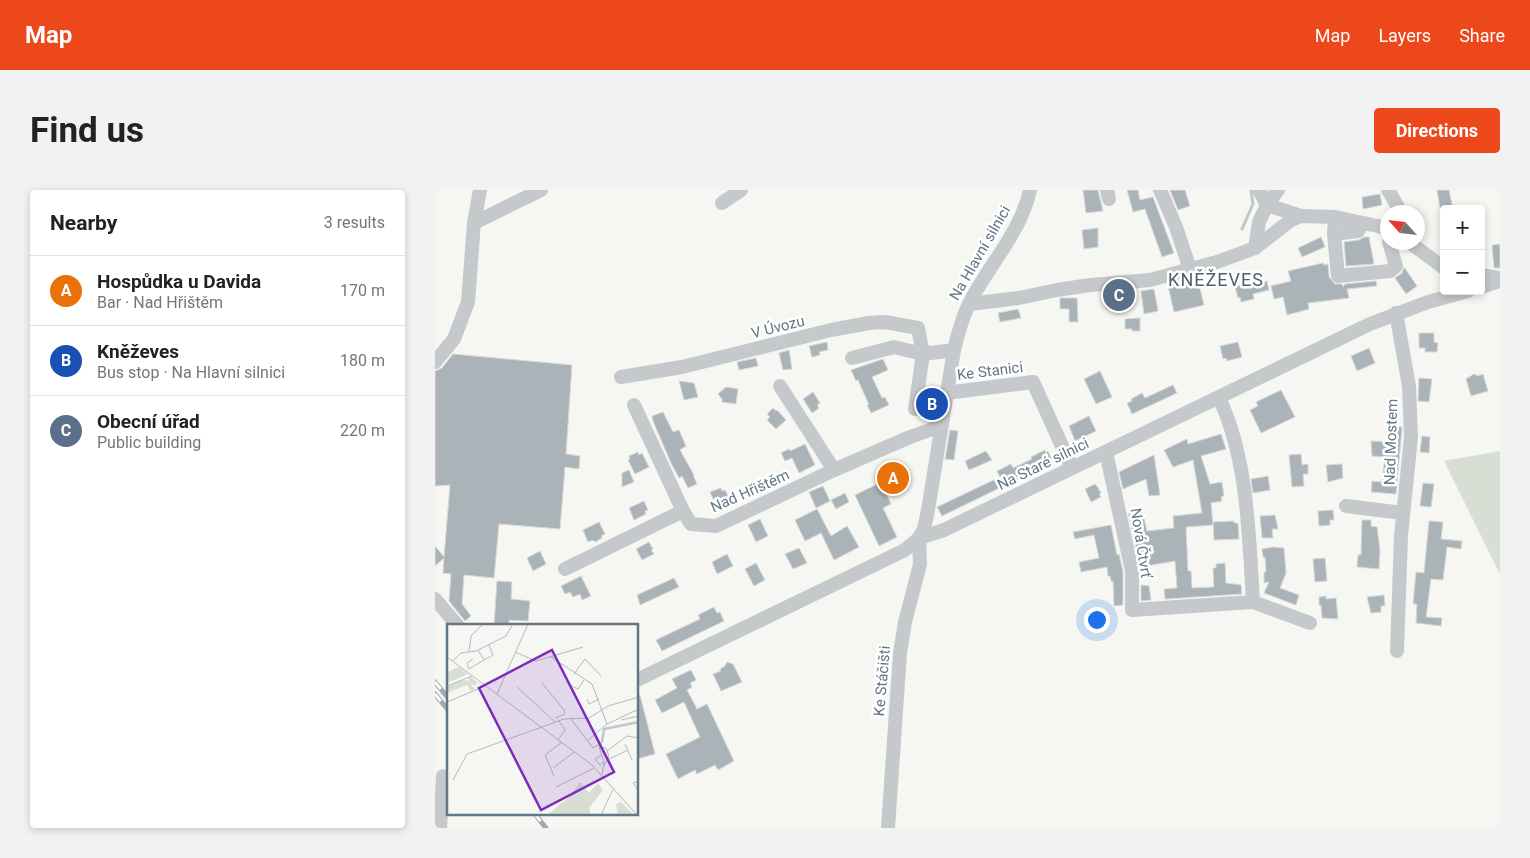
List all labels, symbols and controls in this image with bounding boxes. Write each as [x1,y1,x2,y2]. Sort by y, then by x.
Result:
text: Map [25,21,72,49]
text: Map [1315,25,1350,46]
text: Layers [1378,25,1431,46]
text: Share [1459,25,1505,46]
button: Directions [1374,108,1500,153]
text: Find us [30,110,144,151]
street label: Na Hlavní silnici [946,202,1014,304]
north arrow [1380,205,1425,250]
map controls [1440,205,1485,295]
button: + [1440,205,1485,250]
text: Nearby [50,211,117,235]
text: 3 results [324,213,385,232]
button: − [1440,250,1485,295]
district label: KNĚŽEVES [1168,269,1264,290]
text: Hospůdka u Davida [97,270,261,293]
pin: C [1103,276,1135,314]
text: A [61,281,71,300]
text: 170 m [340,281,385,300]
text: Bar · Nad Hřištěm [97,293,223,312]
street label: V Úvozu [749,312,807,342]
text: Kněževes [97,340,179,363]
text: B [61,351,71,370]
text: 180 m [340,351,385,370]
street label: Ke Stanici [956,358,1024,384]
text: Bus stop · Na Hlavní silnici [97,363,285,382]
pin: B [916,385,948,423]
street label: Nad Mostem [1380,398,1402,486]
text: Obecní úřad [97,410,200,433]
text: C [61,421,71,440]
text: 220 m [340,421,385,440]
text: Public building [97,433,201,452]
street label: Na Staré silnici [994,434,1092,494]
pin: A [877,459,909,497]
street label: Nad Hřištěm [708,466,792,516]
street label: Nová Čtvrť [1127,507,1156,580]
your location [1084,607,1110,633]
inset map [447,624,639,816]
street label: Ke Stáčišti [870,645,894,717]

